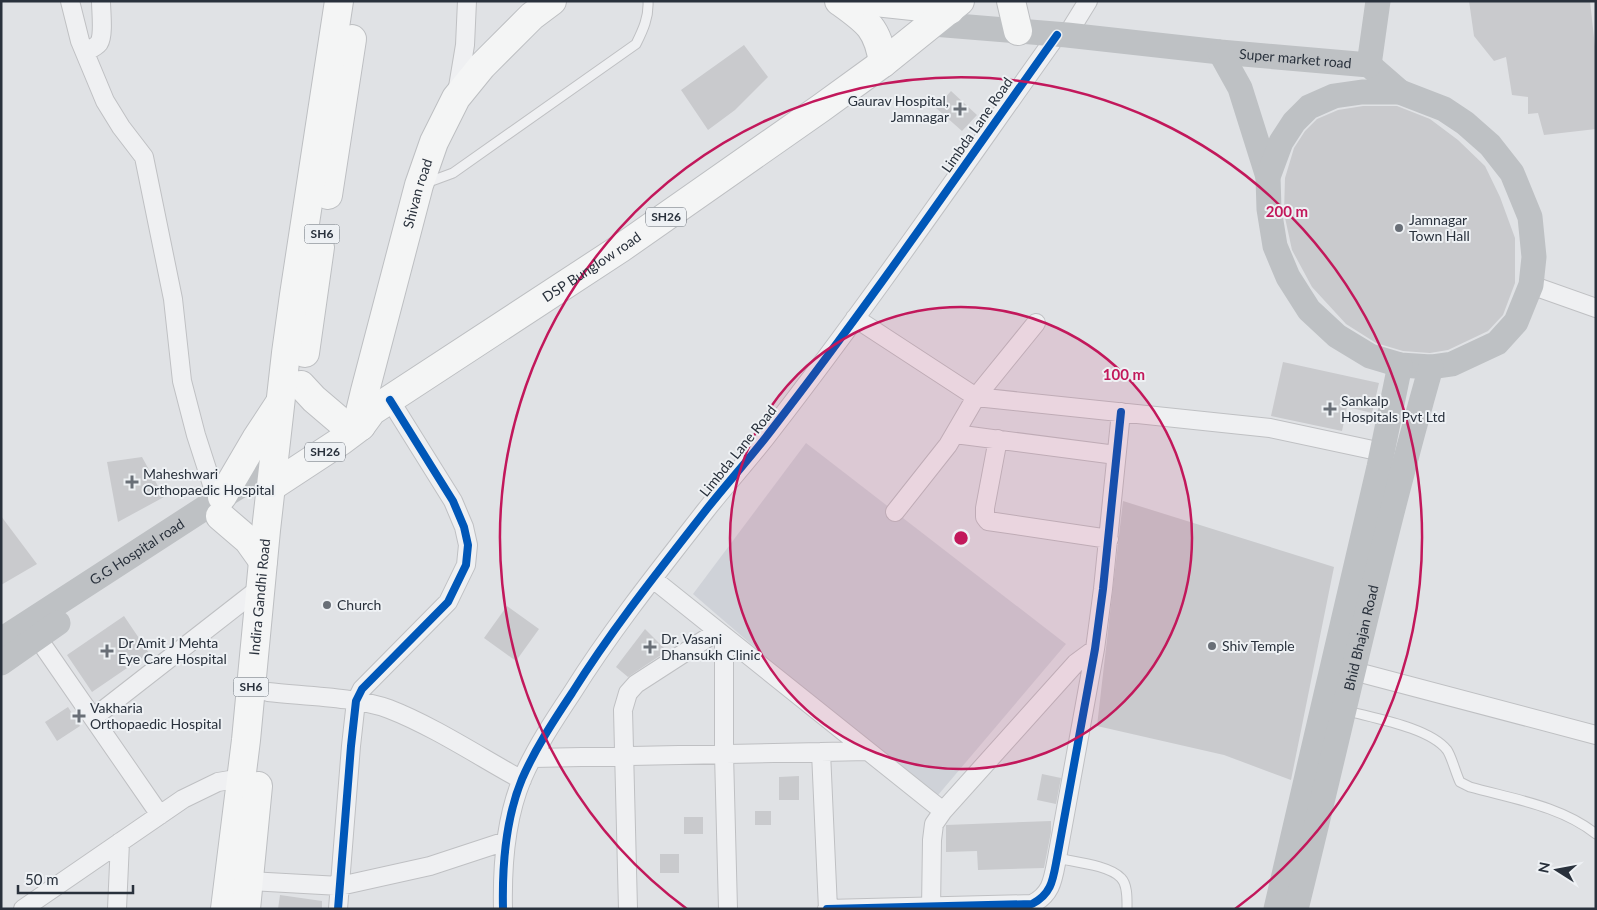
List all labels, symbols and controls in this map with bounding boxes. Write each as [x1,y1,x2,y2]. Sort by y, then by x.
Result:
street label: Super market road [1238,45,1352,71]
street label: Limbda Lane Road [937,74,1016,176]
place label: Gaurav Hospital, Jamnagar [848,92,949,125]
marker: Gaurav Hospital, Jamnagar [953,102,967,116]
street label: Shivan road [399,156,436,230]
text: 200 m [1266,202,1308,220]
road number: SH26 [646,208,686,226]
place label: Jamnagar Town Hall [1409,211,1470,244]
marker: Jamnagar Town Hall [1393,222,1405,234]
road number: SH6 [304,224,340,243]
street label: DSP Bunglow road [539,228,644,305]
text: 100 m [1103,365,1145,383]
place label: Sankalp Hospitals Pvt Ltd [1341,392,1445,425]
street label: Limbda Lane Road [696,402,780,500]
marker: Sankalp Hospitals Pvt Ltd [1323,402,1337,416]
road number: SH26 [305,442,345,462]
place label: Maheshwari Orthopaedic Hospital [143,465,275,498]
marker: Maheshwari Orthopaedic Hospital [125,475,139,489]
street label: G.G Hospital road [86,515,187,588]
centre of rings [952,529,970,547]
street label: Indira Gandhi Road [245,538,273,656]
street label: Bhid Bhajan Road [1340,583,1382,692]
place label: Church [337,596,381,613]
marker: Church [321,599,333,611]
place label: Dr. Vasani Dhansukh Clinic [661,630,761,663]
place label: Dr Amit J Mehta Eye Care Hospital [118,634,227,667]
place label: Shiv Temple [1222,637,1295,654]
marker: Dr. Vasani Dhansukh Clinic [643,640,657,654]
marker: Shiv Temple [1206,640,1218,652]
marker: Dr Amit J Mehta Eye Care Hospital [100,644,114,658]
road number: SH6 [234,678,268,696]
place label: Vakharia Orthopaedic Hospital [90,699,222,732]
marker: Vakharia Orthopaedic Hospital [72,709,86,723]
north arrow [1532,845,1582,895]
text: N [1534,861,1553,874]
scale bar [18,862,132,894]
text: 50 m [25,870,59,888]

